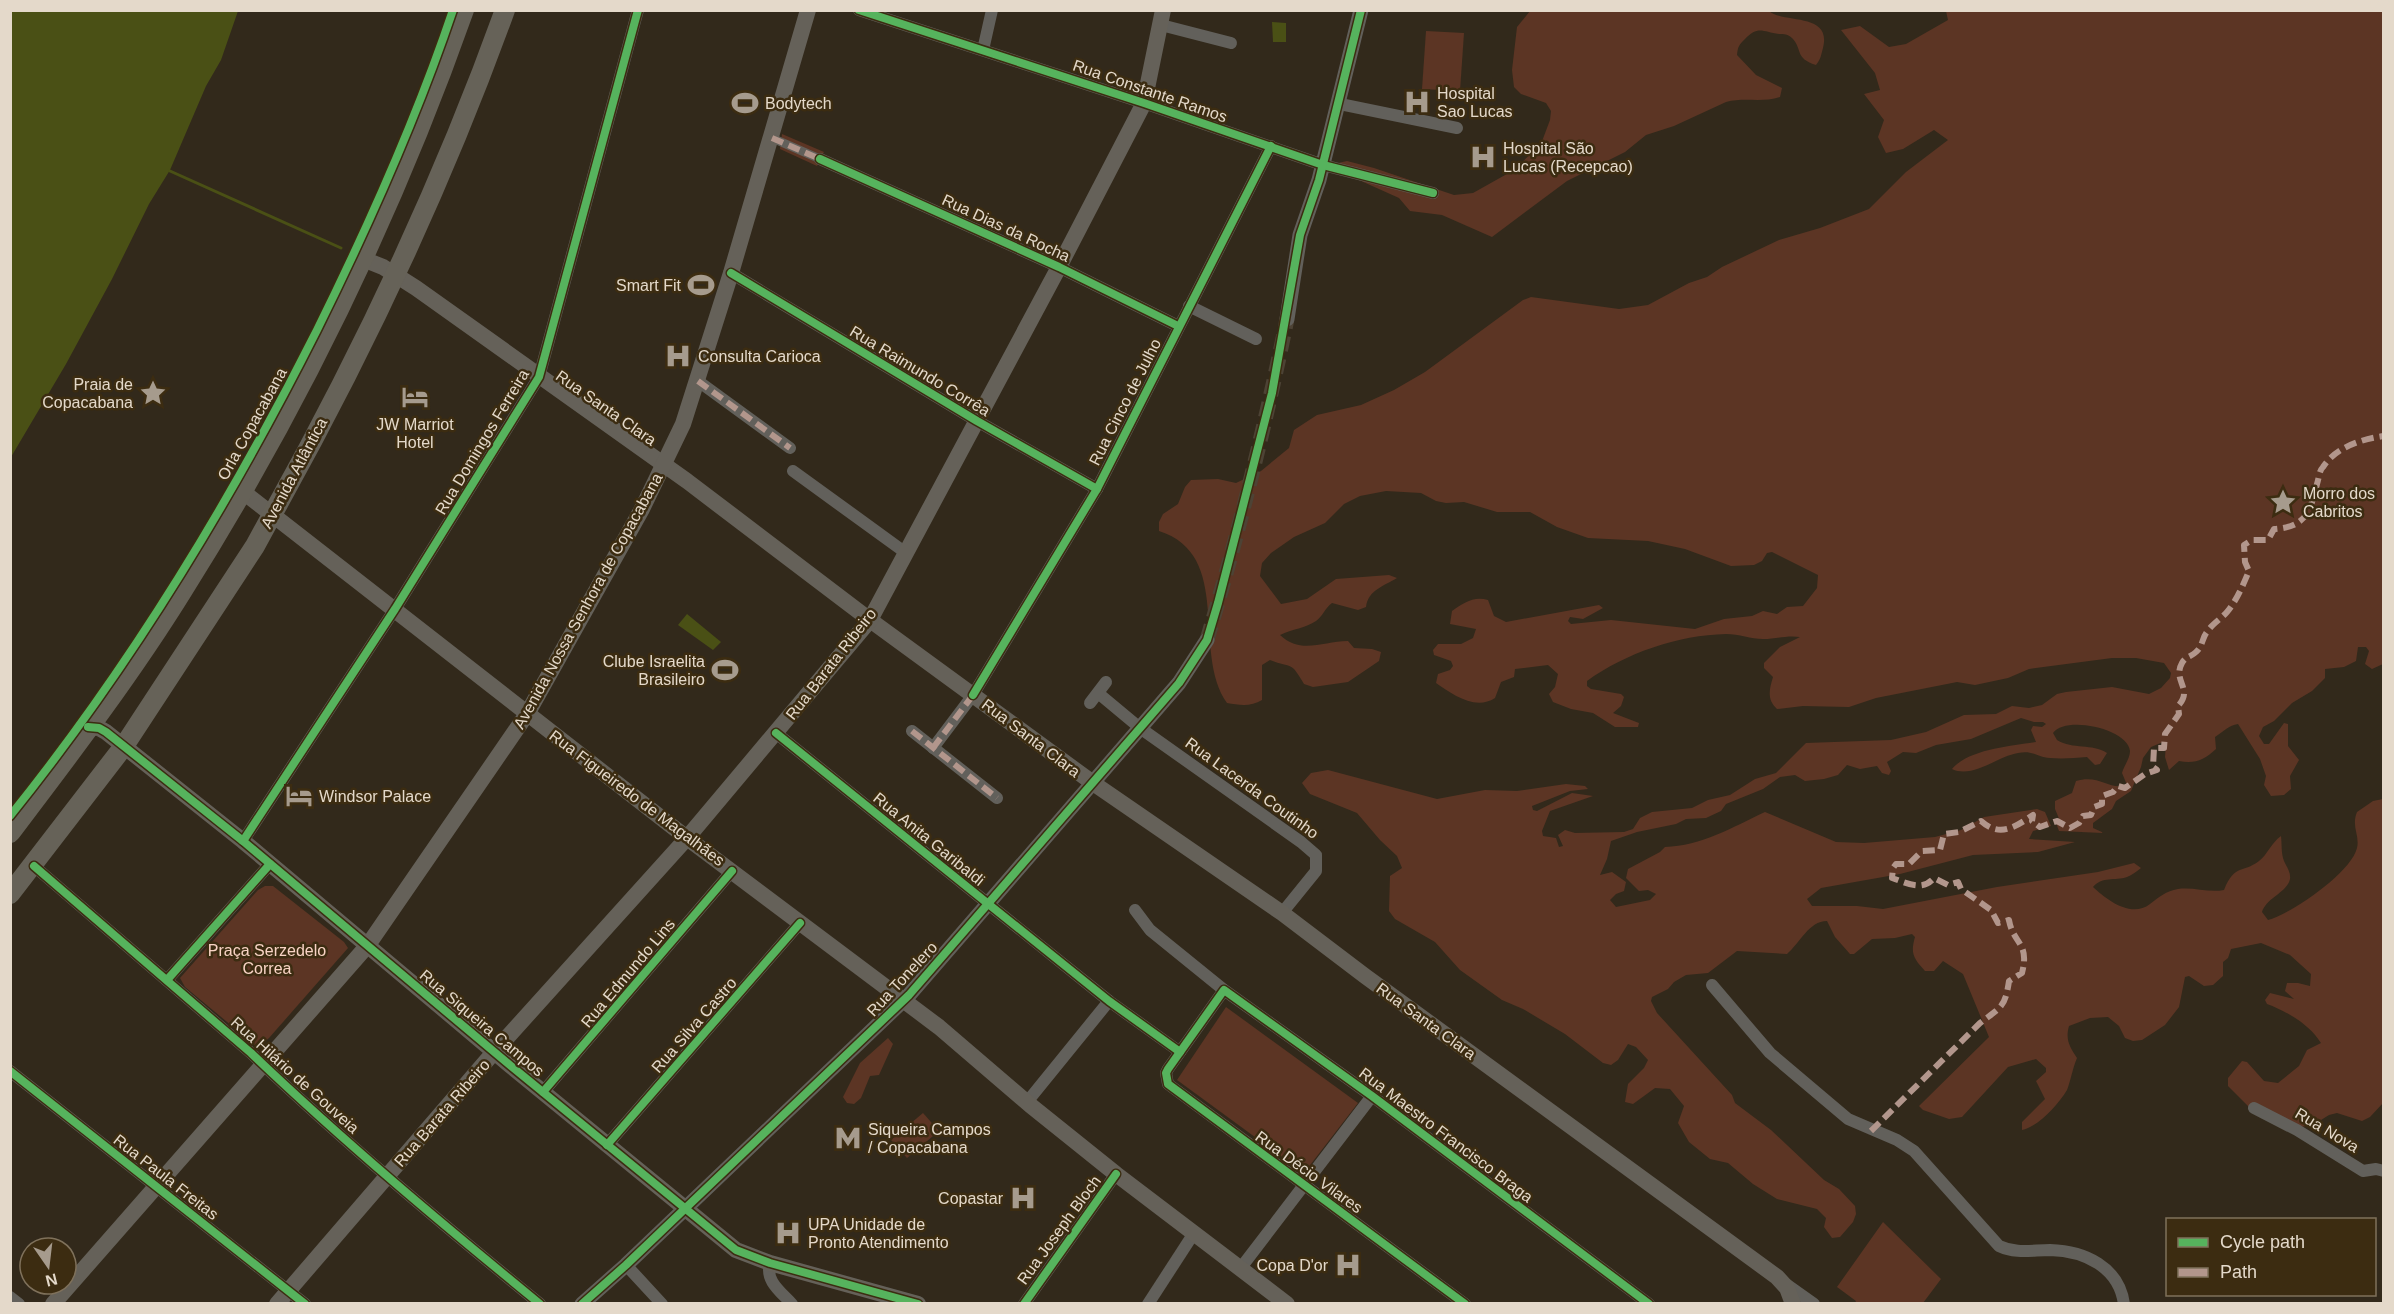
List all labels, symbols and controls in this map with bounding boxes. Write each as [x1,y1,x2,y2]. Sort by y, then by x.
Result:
street label: Rua Constante Ramos [1071,57,1229,125]
place label: Hospital Sao Lucas [1437,85,1513,120]
hospital icon: Hospital Sao Lucas [1402,87,1432,117]
sports icon: Bodytech [730,88,760,118]
place label: Bodytech [765,95,832,112]
place label: Hospital São Lucas (Recepcao) [1503,140,1633,175]
hospital icon: Hospital São Lucas (Recepcao) [1468,142,1498,172]
street label: Rua Dias da Rocha [940,191,1073,265]
sports icon: Smart Fit [686,270,716,300]
place label: Smart Fit [616,277,682,294]
street label: Rua Raimundo Corrêa [847,322,993,420]
street label: Rua Cinco de Julho [1086,336,1164,468]
hospital icon: Consulta Carioca [663,341,693,371]
place label: Consulta Carioca [698,348,821,365]
street label: Orla Copacabana [214,365,290,483]
street label: Rua Domingos Ferreira [432,366,532,518]
street label: Rua Santa Clara [553,367,659,449]
place label: Praia de Copacabana [42,376,133,411]
place icon: Praia de Copacabana [138,378,168,408]
hotel icon: JW Marriot Hotel [400,382,430,412]
street label: Avenida Atlântica [258,415,330,531]
place label: JW Marriot Hotel [376,416,454,451]
street label: Avenida Nossa Senhora de Copacabana [510,470,666,732]
place label: Morro dos Cabritos [2303,485,2375,520]
place icon: Morro dos Cabritos [2268,487,2298,517]
street label: Rua Barata Ribeiro [782,605,880,723]
place label: Clube Israelita Brasileiro [603,653,705,688]
sports icon: Clube Israelita Brasileiro [710,655,740,685]
street label: Rua Santa Clara [979,696,1083,780]
street label: Rua Figueiredo de Magalhães [546,727,728,869]
street label: Rua Lacerda Coutinho [1182,734,1322,842]
hotel icon: Windsor Palace [284,781,314,811]
place label: Windsor Palace [319,788,431,805]
street label: Rua Anita Garibaldi [870,789,988,889]
street label: Rua Edmundo Lins [578,915,678,1031]
street label: Rua Tonelero [863,938,941,1019]
park label: Praça Serzedelo Correa [208,942,326,977]
street label: Rua Siqueira Campos [417,966,547,1080]
street label: Rua Silva Castro [648,974,740,1076]
street label: Rua Santa Clara [1373,979,1479,1063]
street label: Rua Hilário de Gouveia [228,1013,362,1137]
street label: Rua Barata Ribeiro [391,1056,493,1170]
street label: Rua Maestro Francisco Braga [1356,1064,1536,1206]
street label: Rua Nova [2292,1104,2362,1156]
place label: Siqueira Campos / Copacabana [868,1121,991,1156]
metro station icon: Siqueira Campos / Copacabana [833,1123,863,1153]
street label: Rua Décio Vilares [1252,1128,1366,1216]
street label: Rua Paula Freitas [110,1131,222,1223]
street label: Rua Joseph Bloch [1014,1172,1104,1288]
hospital icon: Copastar [1008,1183,1038,1213]
place label: Copastar [938,1190,1004,1207]
place label: UPA Unidade de Pronto Atendimento [808,1216,949,1251]
hospital icon: UPA Unidade de Pronto Atendimento [773,1218,803,1248]
legend [2166,1218,2376,1296]
text: Cycle path [2220,1232,2305,1252]
north arrow [18,1236,78,1296]
hospital icon: Copa D'or [1333,1250,1363,1280]
place label: Copa D'or [1256,1257,1329,1274]
text: Path [2220,1262,2257,1282]
text: N [44,1270,59,1290]

